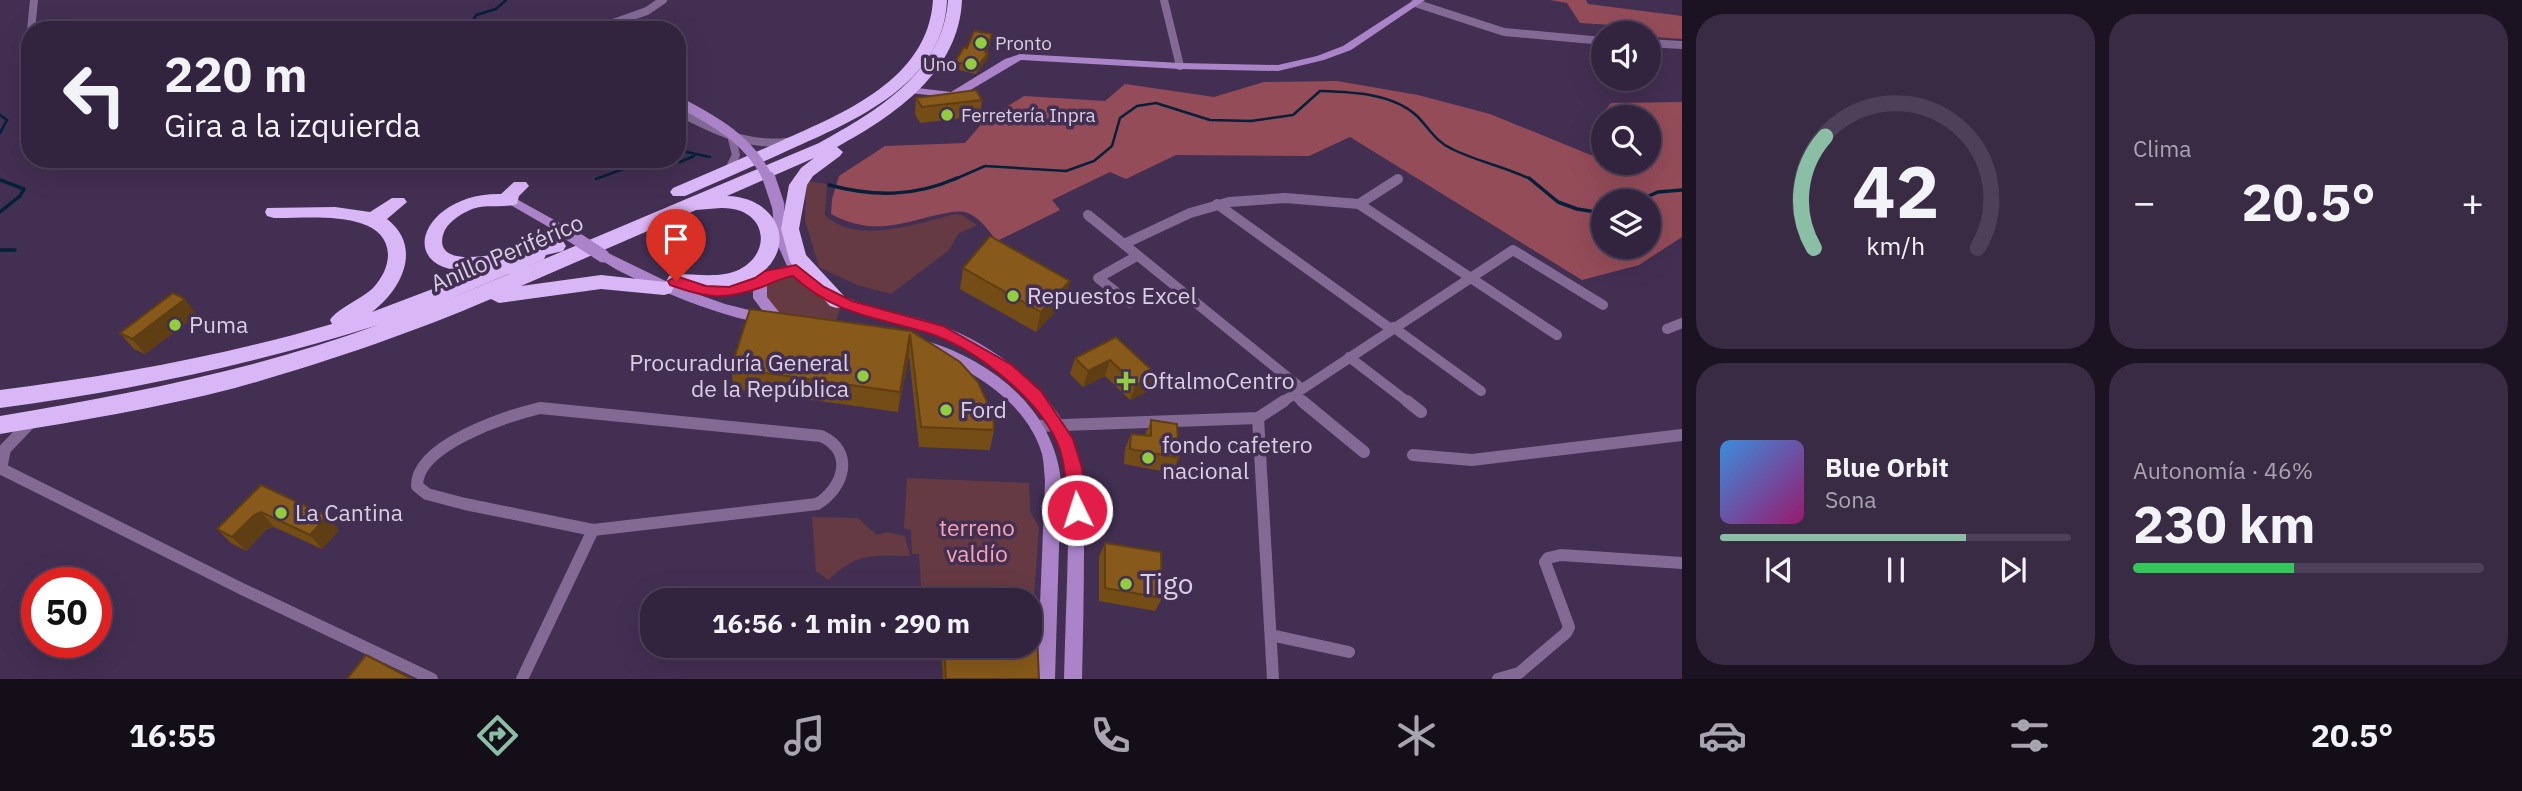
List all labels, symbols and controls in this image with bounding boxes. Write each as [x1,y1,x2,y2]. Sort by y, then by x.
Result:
map controls [1591,21,1661,259]
button: sound [1591,21,1661,91]
place label: Pronto [995,31,1052,55]
marker: Pronto [973,35,989,51]
text: 220 m [164,42,308,105]
icon: left [49,49,140,140]
place label: Uno [923,52,957,76]
marker: Uno [963,56,979,72]
place label: Ferretería Inpra [961,103,1096,127]
text: Gira a la izquierda [164,104,421,146]
button: search [1591,105,1661,175]
marker: Ferretería Inpra [939,107,955,123]
text: Clima [2133,133,2192,163]
text: 42 [1852,143,1939,238]
text: 20.5° [2241,168,2376,235]
text: − [2133,177,2156,226]
text: + [2461,177,2484,226]
button: layers [1591,189,1661,259]
street label: Anillo Periférico [426,206,588,298]
pin [646,209,706,281]
icon: arrive [657,220,695,258]
text: km/h [1866,228,1925,261]
place label: Repuestos Excel [1027,280,1197,310]
marker: Repuestos Excel [1005,288,1021,304]
place label: Puma [189,309,248,339]
marker: Puma [167,317,183,333]
place label: Procuraduría General de la República [629,347,849,403]
place label: OftalmoCentro [1142,365,1295,395]
marker: Procuraduría General de la República [855,368,871,384]
marker: OftalmoCentro [1116,371,1136,391]
place label: Ford [960,394,1007,424]
marker: Ford [938,402,954,418]
place label: fondo cafetero nacional [1162,429,1313,485]
marker: fondo cafetero nacional [1140,450,1156,466]
text: Blue Orbit [1825,450,1949,484]
text: Autonomía · 46% [2133,455,2313,485]
position arrow [1040,473,1114,547]
text: Sona [1825,484,1877,514]
text: 230 km [2133,490,2315,557]
place label: La Cantina [295,497,403,527]
marker: La Cantina [273,505,289,521]
park label: terreno valdío [939,512,1015,568]
icon: previous [1760,551,1798,589]
icon: pause [1877,551,1915,589]
icon: next [1994,551,2032,589]
place label: Tigo [1140,565,1193,602]
speed limit sign: 50 [21,567,112,658]
marker: Tigo [1118,576,1134,592]
text: 16:56 · 1 min · 290 m [712,606,970,640]
icon: directions [473,711,522,760]
icon: music [780,711,829,760]
icon: phone [1086,711,1135,760]
icon: climate [1392,711,1441,760]
icon: car [1698,711,1747,760]
icon: filters [2005,711,2054,760]
text: 16:55 [129,714,216,756]
text: 20.5° [2311,714,2393,756]

